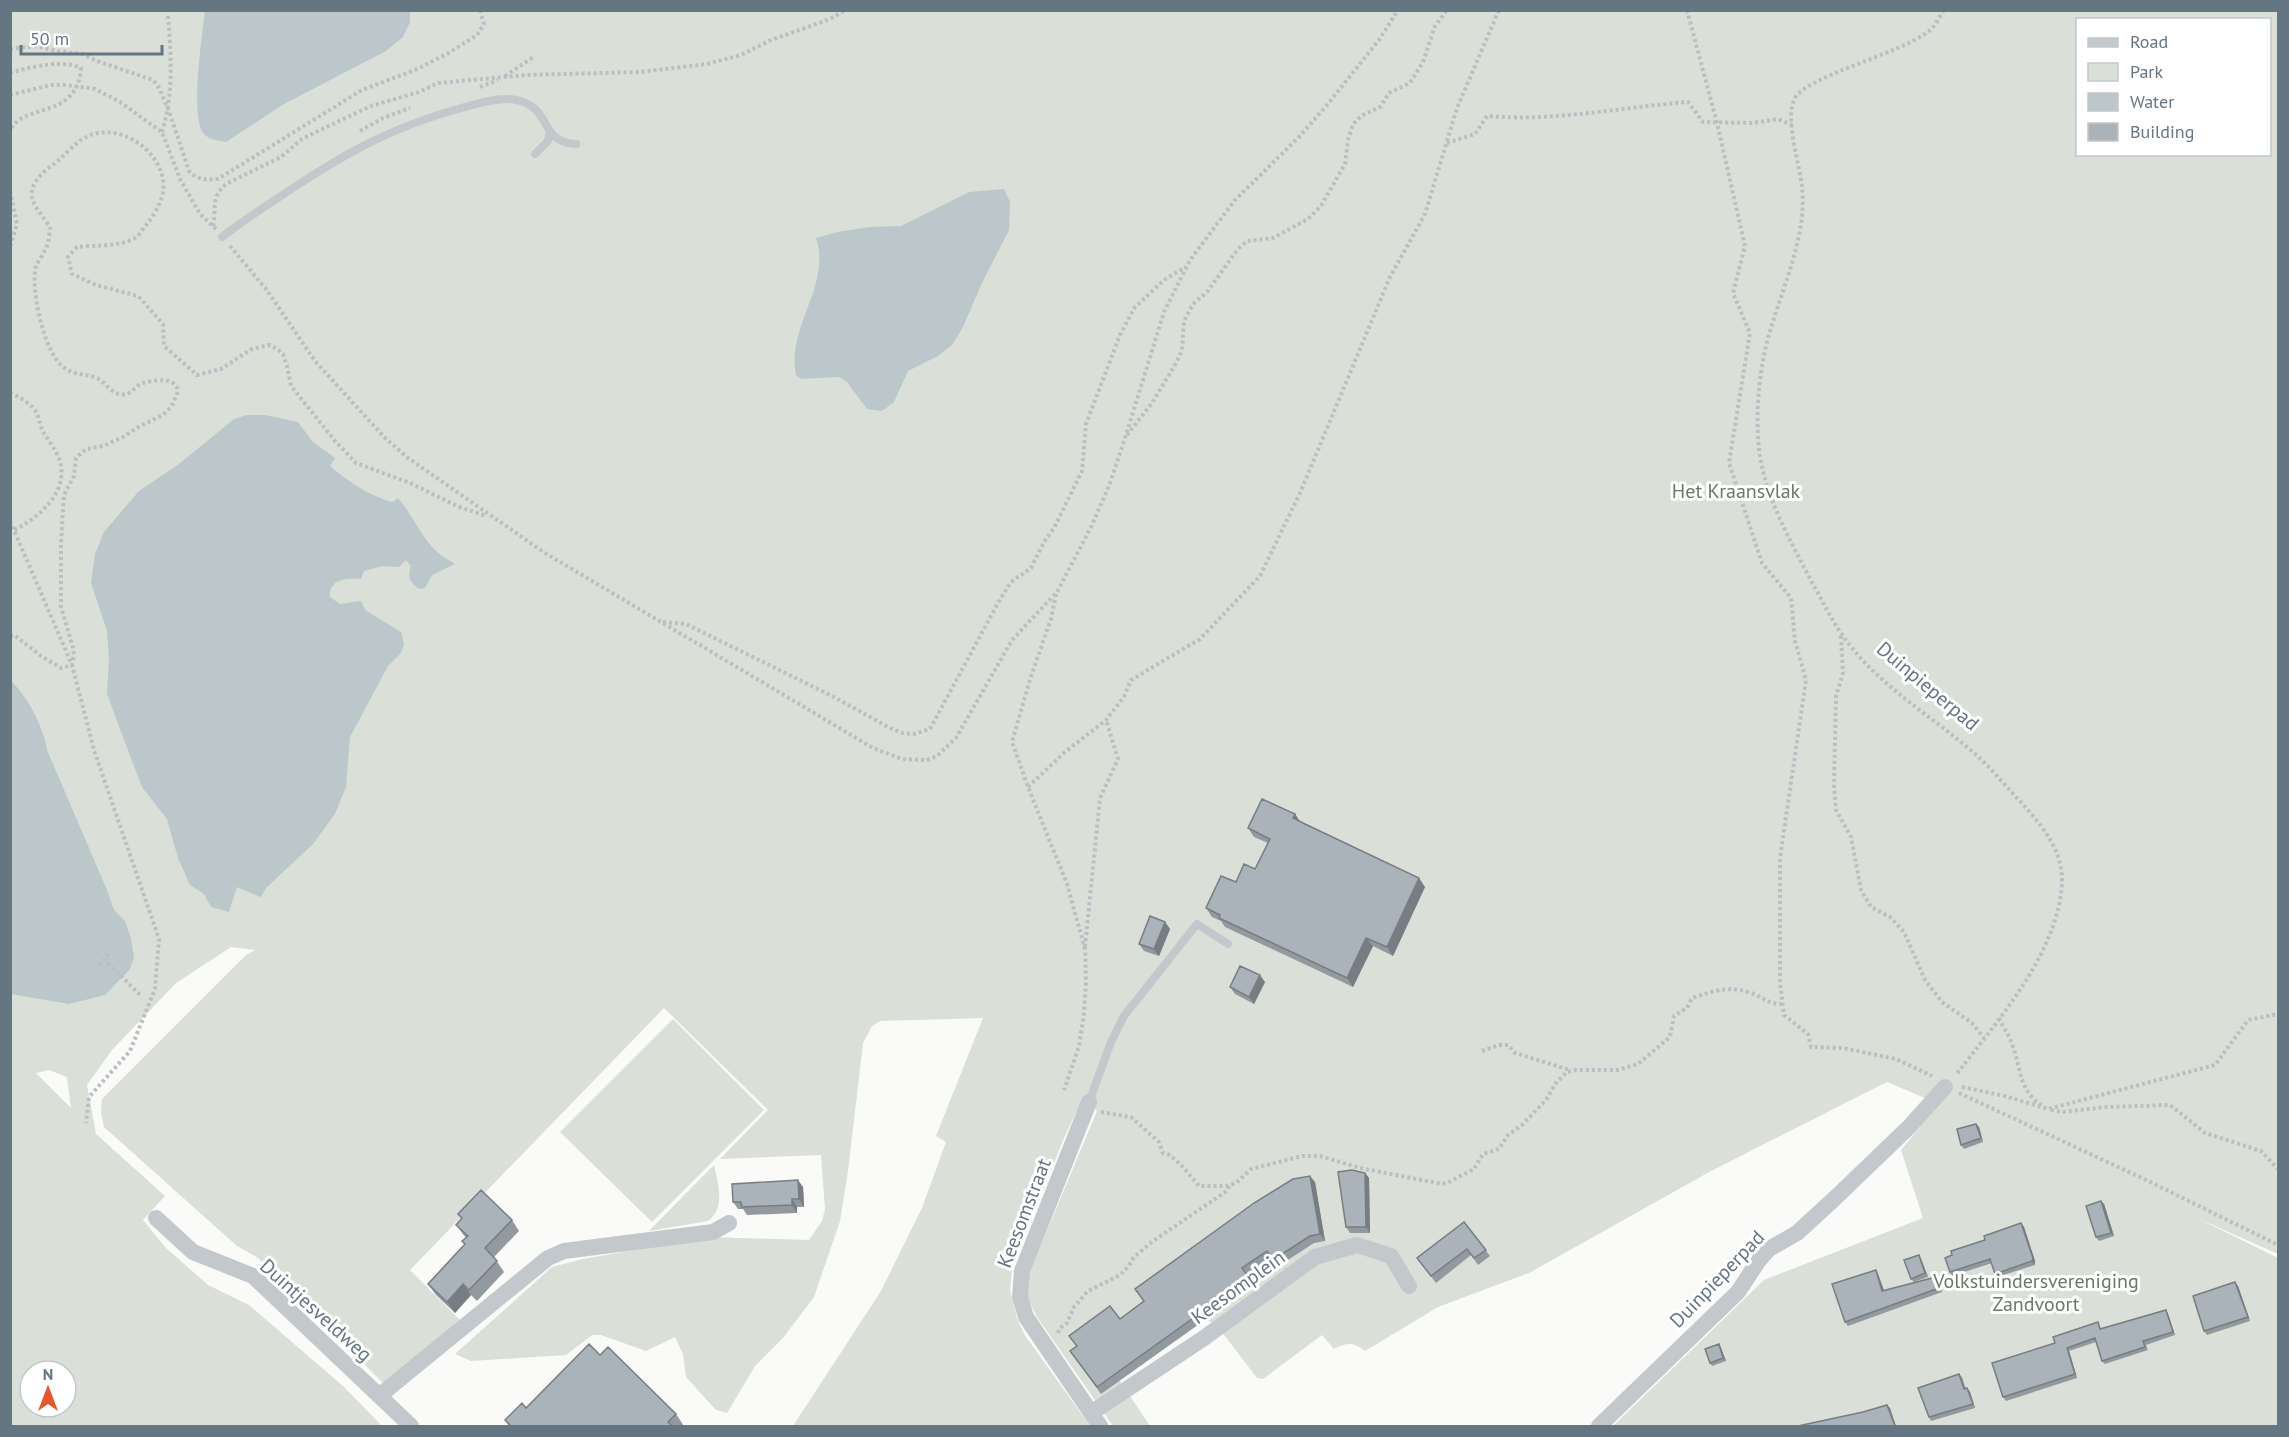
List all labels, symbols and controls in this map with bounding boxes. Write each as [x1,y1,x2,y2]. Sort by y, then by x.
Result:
scale bar [21,18,162,56]
legend [2076,18,2271,156]
text: 50 m [30,27,69,50]
text: Road [2130,30,2168,53]
text: Park [2130,60,2163,83]
text: Water [2130,90,2174,113]
text: Building [2130,120,2194,143]
park label: Het Kraansvlak [1672,478,1801,504]
street label: Duinpieperpad [1871,636,1985,736]
street label: Keesomstraat [991,1154,1057,1272]
street label: Duinpieperpad [1664,1225,1770,1333]
street label: Keesomplein [1186,1244,1290,1330]
street label: Duintjesveldweg [254,1253,378,1367]
park label: Volkstuindersvereniging Zandvoort [1932,1268,2139,1317]
north arrow [18,1359,78,1419]
text: N [43,1364,53,1384]

